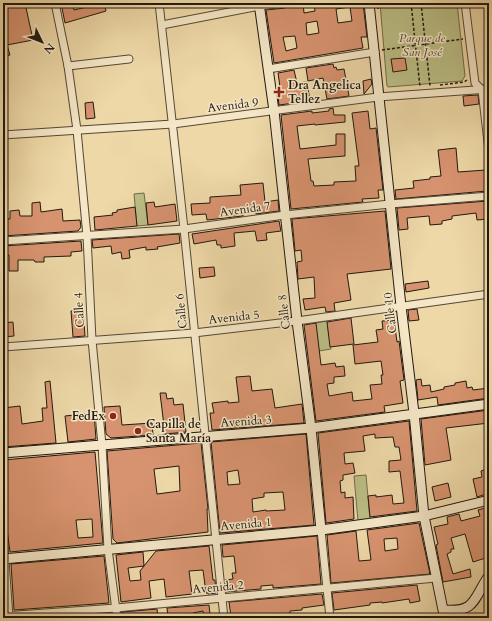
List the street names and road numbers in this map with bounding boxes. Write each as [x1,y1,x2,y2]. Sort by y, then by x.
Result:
street label: Avenida 9 [207,94,259,116]
street label: Avenida 7 [219,198,271,220]
street label: Calle 10 [380,291,400,335]
street label: Calle 4 [70,292,88,328]
street label: Calle 6 [171,293,191,329]
street label: Calle 8 [274,294,294,330]
street label: Avenida 5 [208,306,260,328]
street label: Avenida 3 [220,411,272,431]
street label: Avenida 1 [220,514,272,534]
street label: Avenida 2 [192,577,244,597]

